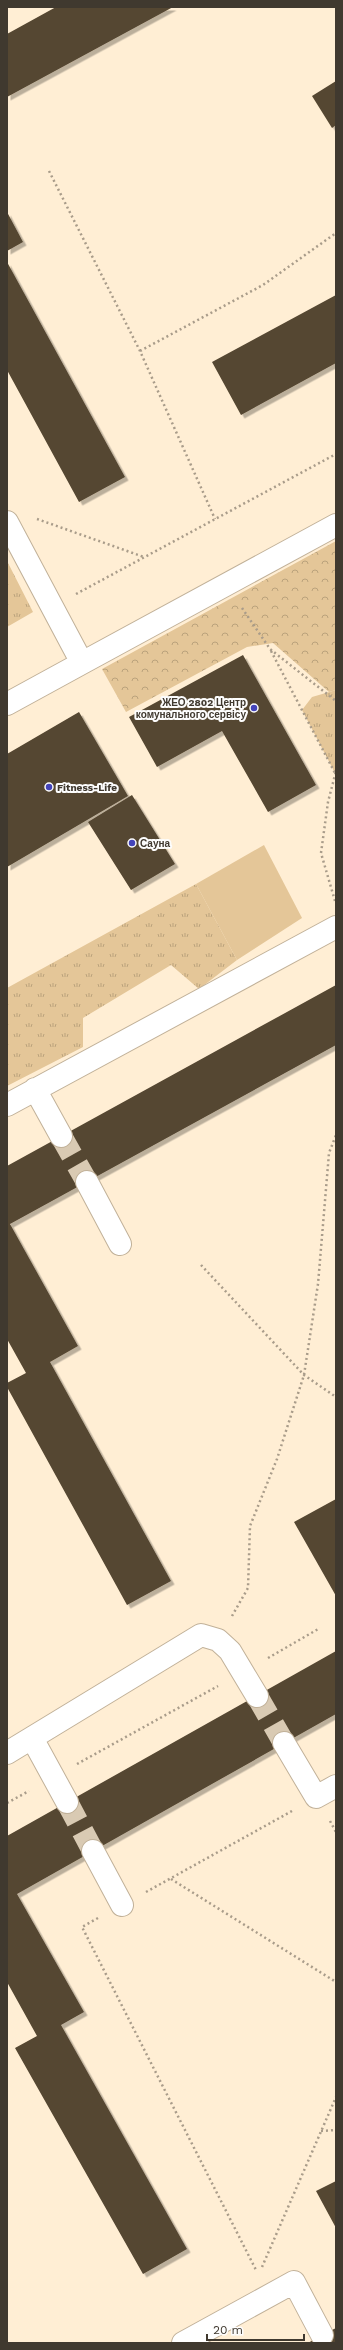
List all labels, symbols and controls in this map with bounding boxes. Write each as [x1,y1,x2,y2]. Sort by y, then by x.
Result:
place label: ЖЕО 2802 Центр комунального сервісу [136,697,246,720]
marker: ЖЕО 2802 Центр комунального сервісу [249,703,259,713]
marker: Fitness-Life [44,782,54,792]
place label: Fitness-Life [57,782,117,793]
marker: Сауна [127,838,137,848]
place label: Сауна [140,838,171,849]
scale bar [207,2316,304,2342]
text: 20 m [213,2323,243,2337]

